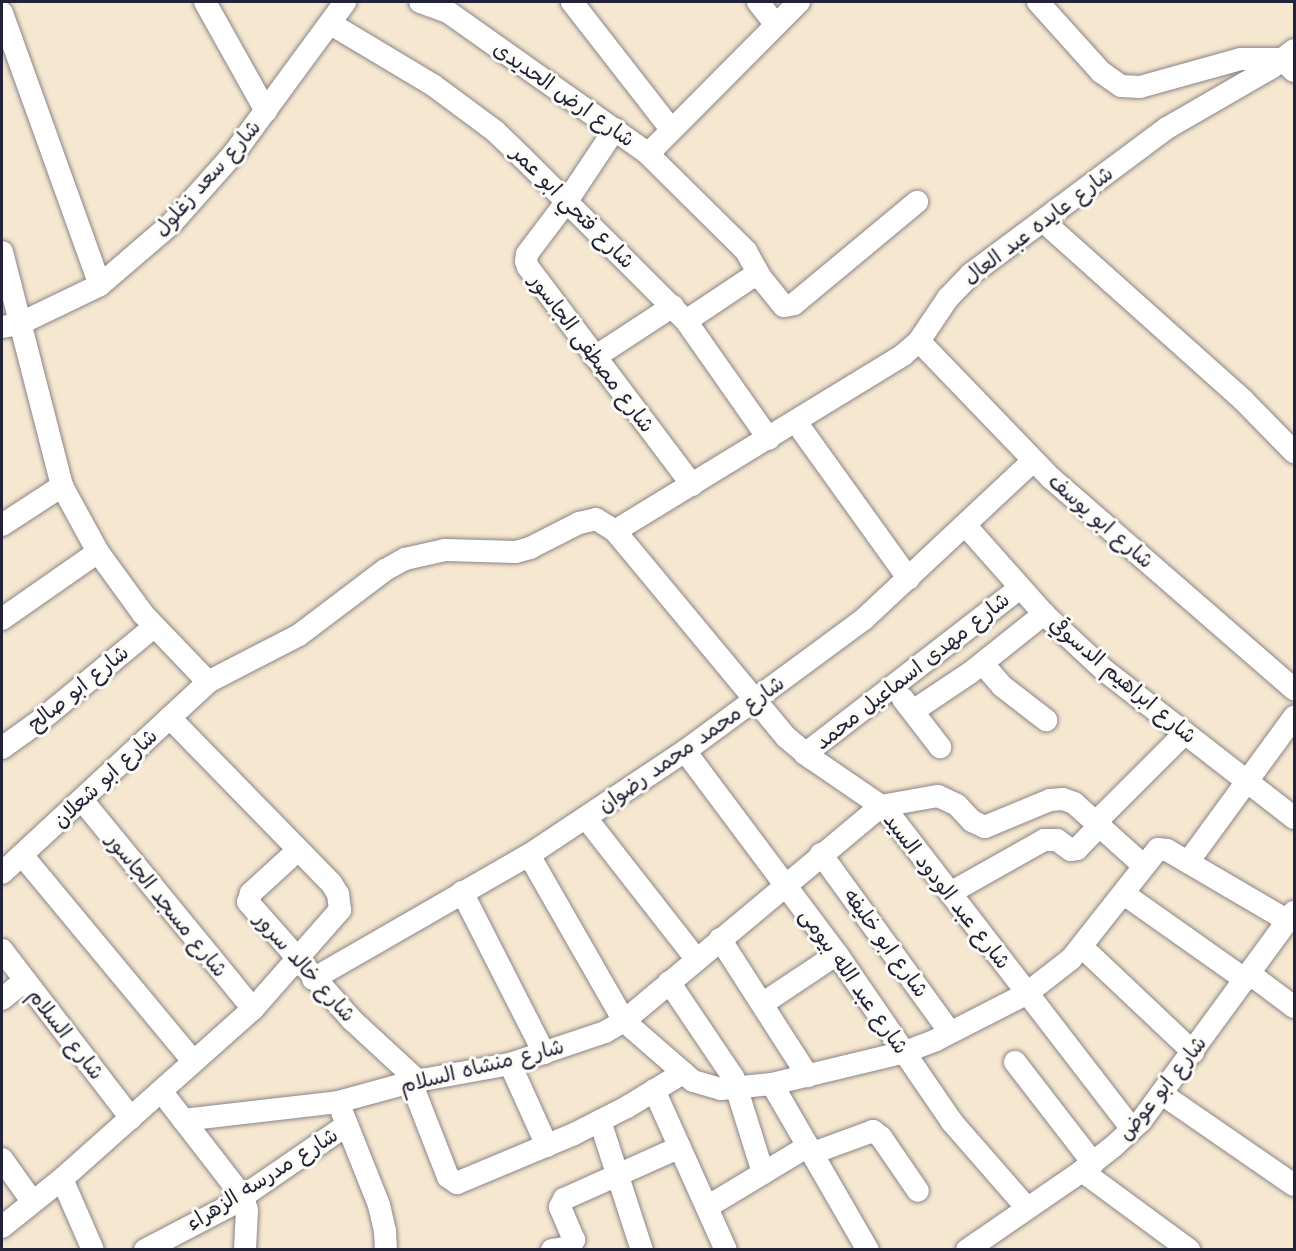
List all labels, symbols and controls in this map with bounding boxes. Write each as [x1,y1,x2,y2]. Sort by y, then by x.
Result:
street label: شارع ارض الحديدى [488,36,640,152]
street label: شارع سعد زغلول [148,115,266,241]
street label: شارع فتحي ابو عمر [506,140,640,274]
street label: شارع عايده عبد العال [958,160,1118,290]
street label: شارع مصطفى الجاسور [524,269,660,437]
street label: شارع ابو يوسف [1043,468,1159,574]
street label: شارع مهدى اسماعيل محمد [809,587,1015,755]
street label: شارع ابراهيم الدسوقي [1044,611,1202,749]
street label: شارع ابو صالح [22,640,134,736]
street label: شارع محمد محمد رضوان [593,670,789,818]
street label: شارع ابو شعلان [47,723,163,833]
street label: شارع عبد الودود السيد [878,808,1016,974]
street label: شارع مسجد الجاسور [101,828,233,982]
street label: شارع ابو خليفه [838,884,934,1002]
street label: شارع عبد الله بيومى [794,903,914,1059]
street label: شارع خالد سرور [249,907,361,1027]
street label: شارع السلام [23,983,109,1085]
street label: شارع ابو عوض [1112,1031,1212,1145]
street label: شارع منشاه السلام [397,1033,567,1099]
street label: شارع مدرسه الزهراء [181,1122,343,1236]

